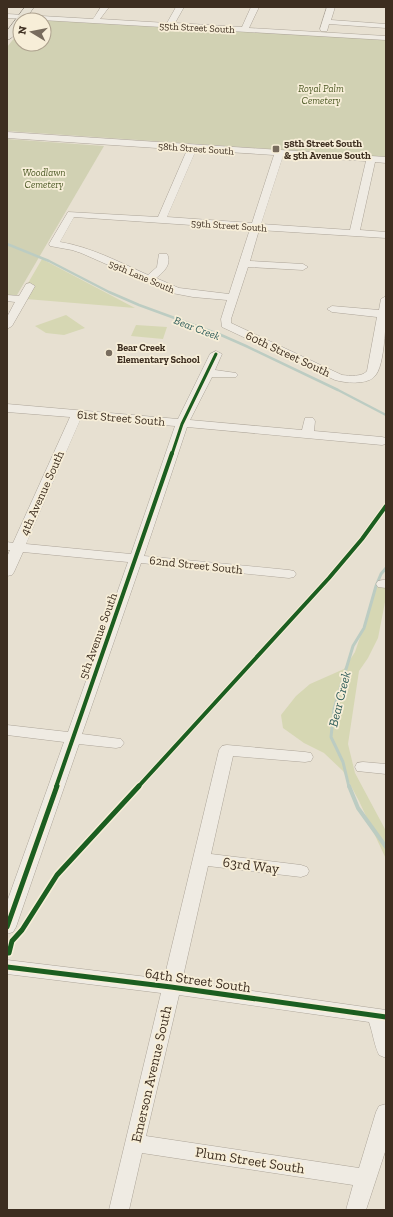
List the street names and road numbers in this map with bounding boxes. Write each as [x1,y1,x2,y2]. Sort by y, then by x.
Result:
street label: 55th Street South [159,20,235,36]
street label: 58th Street South [158,140,235,158]
street label: 59th Street South [191,217,268,235]
street label: 59th Lane South [107,258,177,296]
street label: 60th Street South [243,328,333,380]
street label: 61st Street South [76,407,166,429]
street label: 4th Avenue South [17,448,67,537]
street label: 62nd Street South [149,553,244,577]
street label: 5th Avenue South [76,591,120,681]
street label: 63rd Way [222,854,281,877]
street label: 64th Street South [144,965,252,996]
street label: Emerson Avenue South [127,1004,176,1144]
street label: Plum Street South [194,1143,306,1178]

